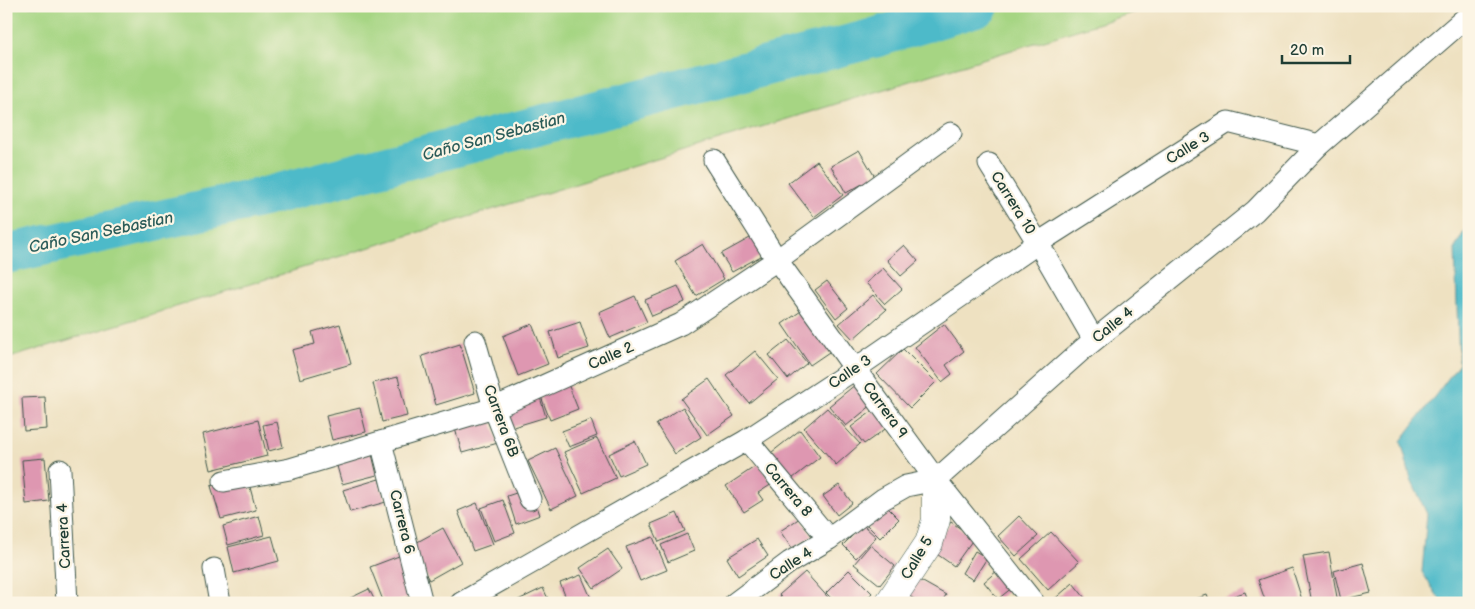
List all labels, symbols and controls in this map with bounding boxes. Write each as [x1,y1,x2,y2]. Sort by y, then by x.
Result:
scale bar [1282,32,1350,64]
text: 20 m [1290,41,1324,60]
water label: Caño San Sebastian [420,109,568,165]
street label: Calle 3 [1163,127,1213,169]
street label: Carrera 10 [986,168,1040,238]
water label: Caño San Sebastian [27,208,175,258]
street label: Calle 4 [1088,303,1138,347]
street label: Calle 2 [585,338,637,374]
street label: Calle 3 [825,351,875,393]
street label: Carrera 9 [858,378,912,442]
street label: Carrera 6B [479,382,523,460]
street label: Carrera 8 [760,459,816,521]
street label: Carrera 6 [385,488,419,556]
street label: Carrera 4 [53,503,75,569]
street label: Calle 5 [897,533,937,583]
street label: Calle 4 [766,543,816,585]

